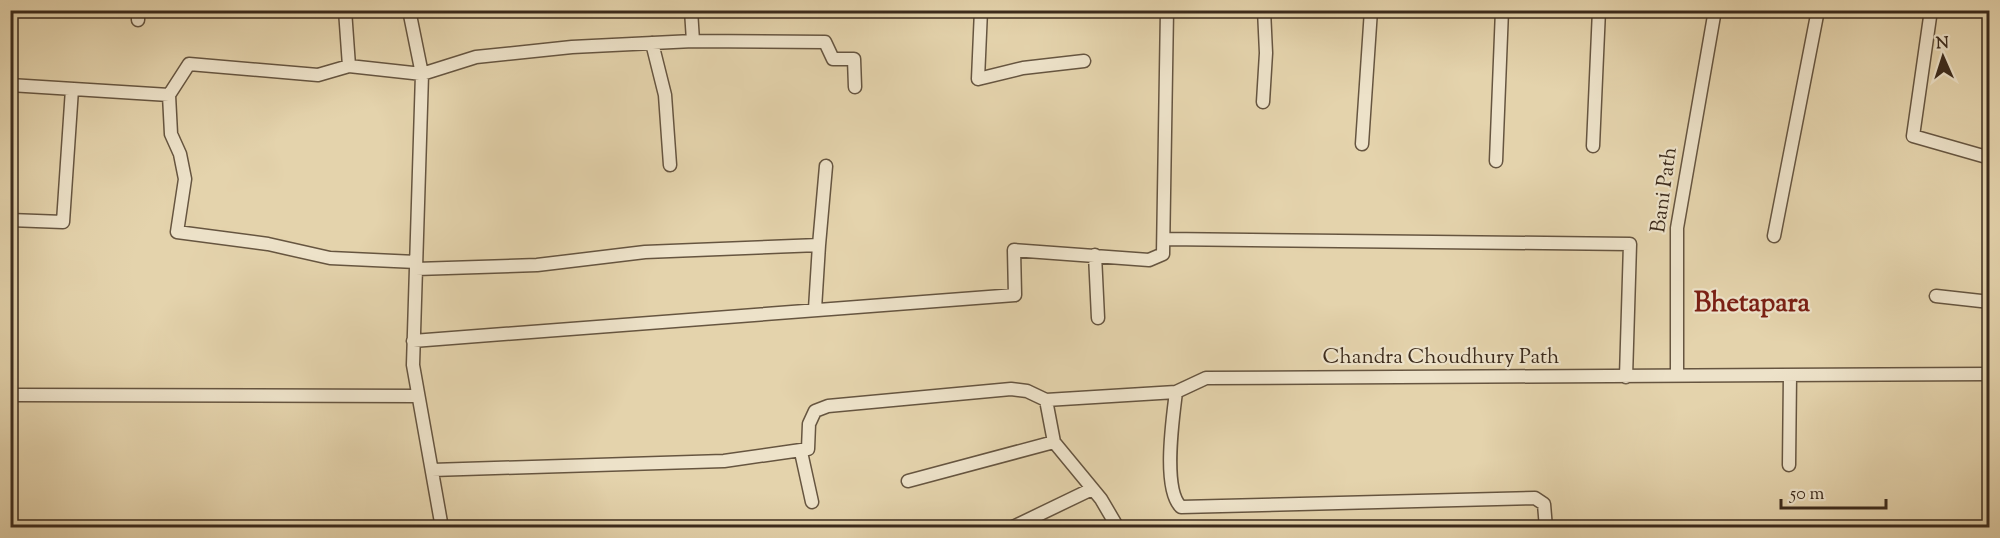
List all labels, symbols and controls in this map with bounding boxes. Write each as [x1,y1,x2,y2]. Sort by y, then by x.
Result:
north arrow [1913,27,1973,87]
text: N [1935,33,1950,56]
street label: Bani Path [1644,145,1686,235]
district label: Bhetapara [1694,285,1811,324]
street label: Chandra Choudhury Path [1323,343,1559,373]
scale bar [1781,472,1886,510]
text: 50 m [1789,482,1825,508]

